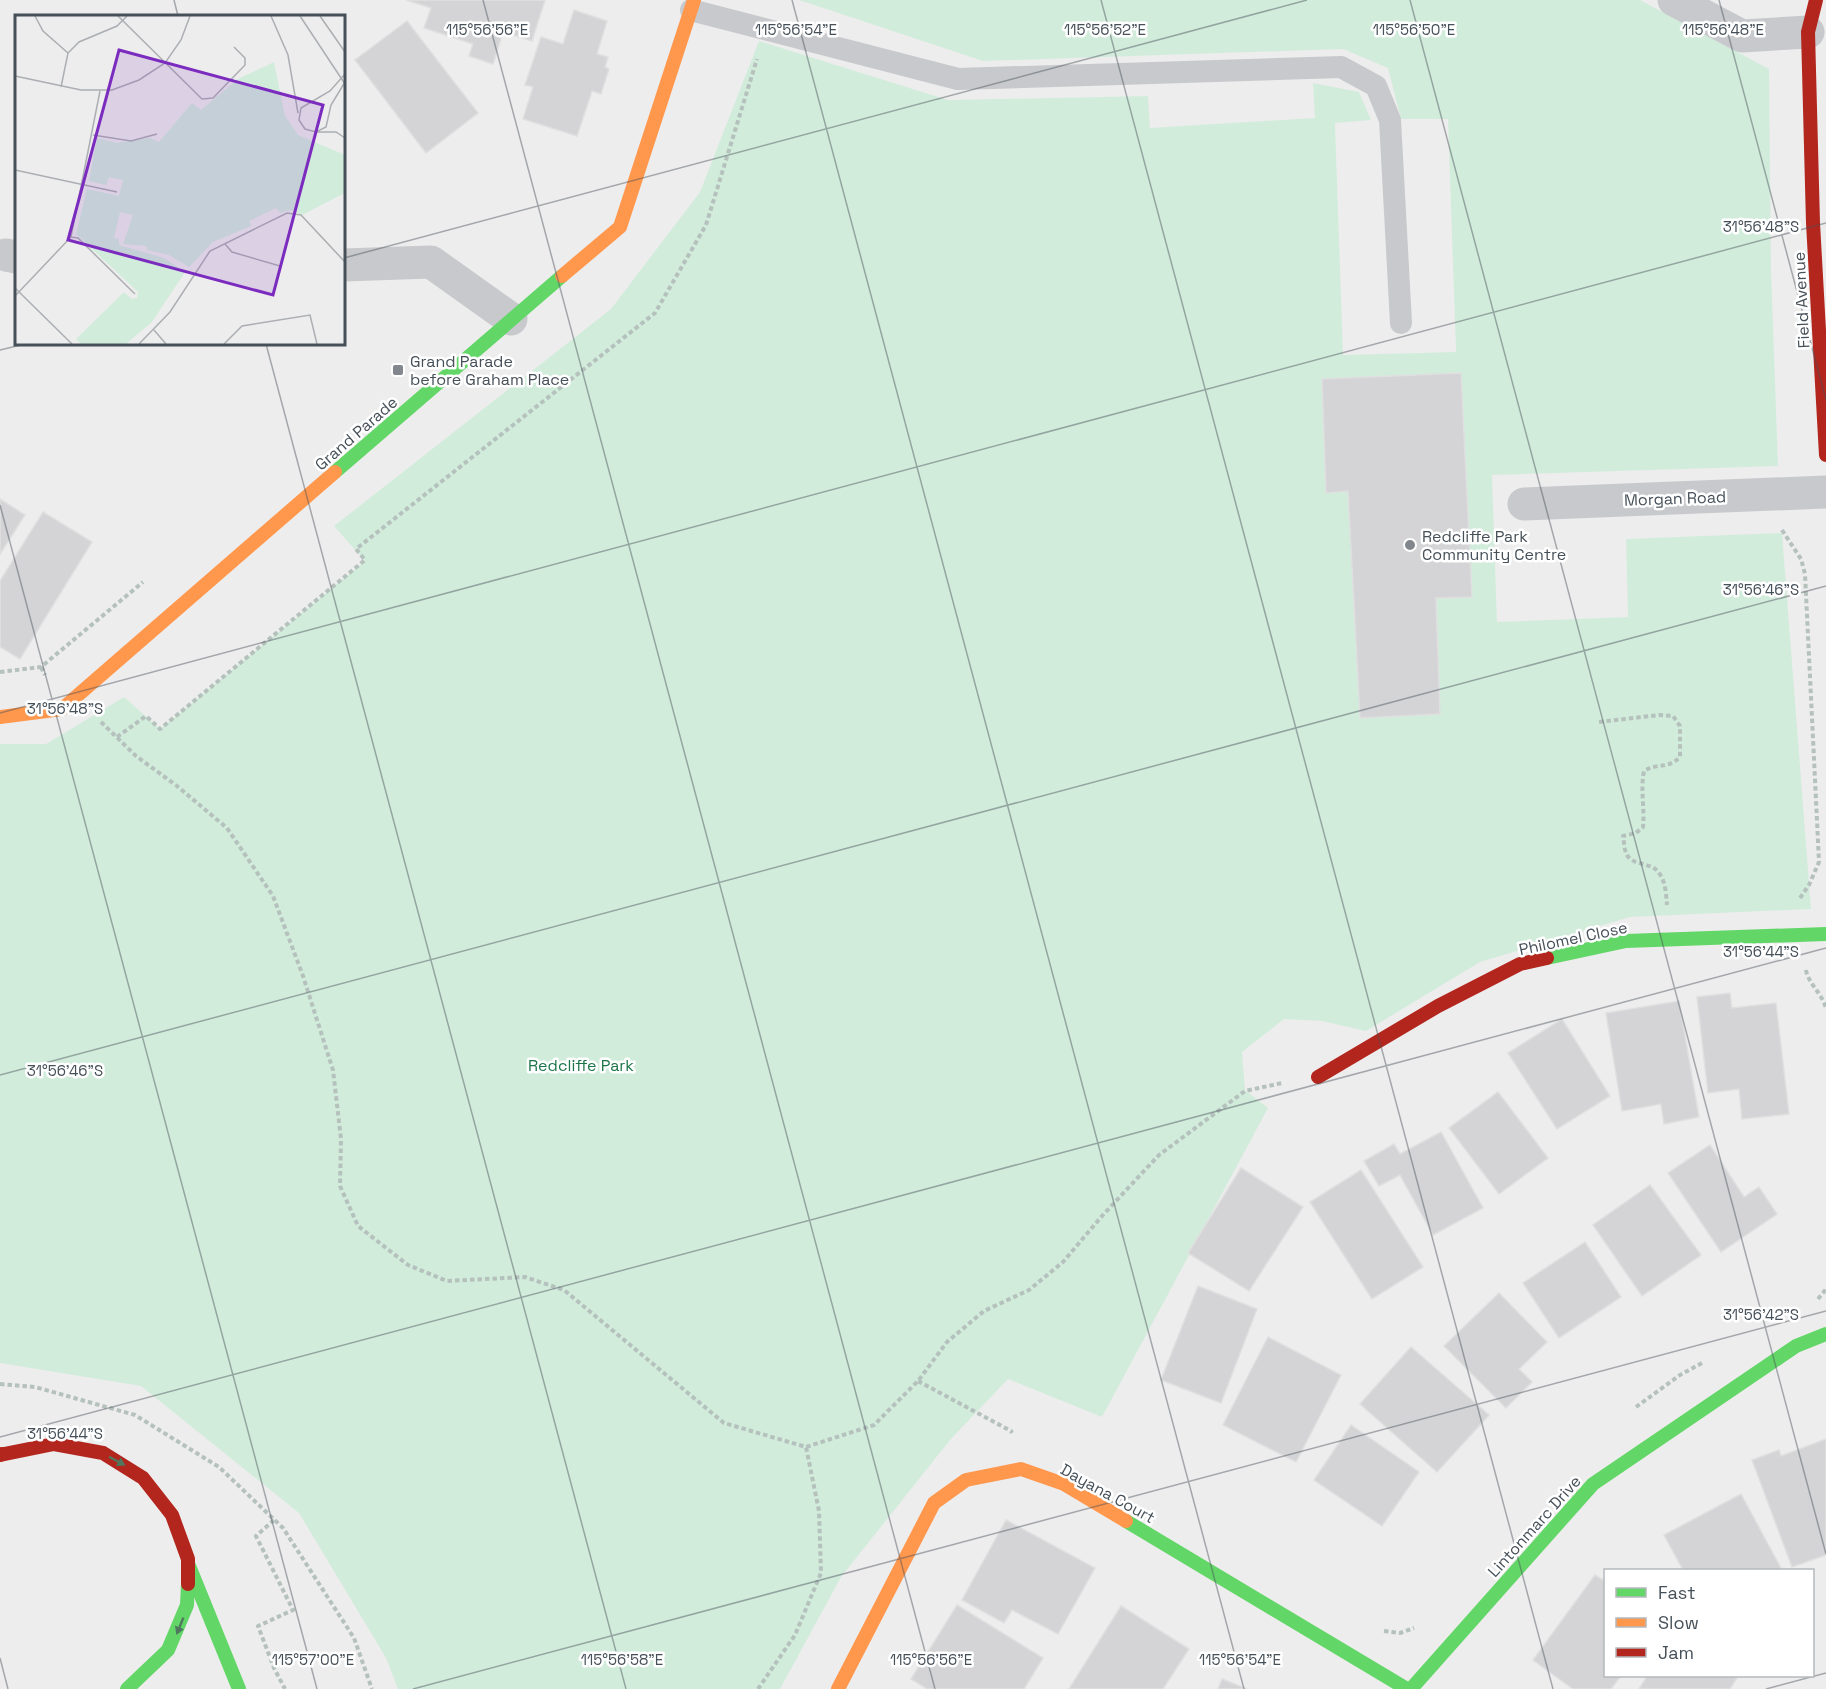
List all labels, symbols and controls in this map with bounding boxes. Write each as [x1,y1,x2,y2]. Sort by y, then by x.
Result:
inset map [15,15,345,345]
text: 115°56'56"E [446,20,528,39]
text: 115°56'54"E [755,20,837,39]
text: 115°56'52"E [1064,20,1146,39]
text: 115°56'50"E [1373,20,1455,39]
text: 115°56'48"E [1682,20,1764,39]
text: 31°56'48"S [1723,217,1799,236]
street label: Field Avenue [1788,251,1815,349]
place label: Grand Parade before Graham Place [410,351,569,390]
marker: Grand Parade before Graham Place [391,363,405,377]
street label: Grand Parade [311,392,402,475]
street label: Morgan Road [1624,486,1726,511]
place label: Redcliffe Park Community Centre [1422,526,1566,565]
marker: Redcliffe Park Community Centre [1403,538,1417,552]
text: 31°56'46"S [1723,580,1799,599]
text: 31°56'48"S [27,699,103,718]
street label: Philomel Close [1517,917,1629,960]
text: 31°56'44"S [1723,942,1799,961]
park label: Redcliffe Park [528,1055,634,1076]
text: 31°56'46"S [27,1061,103,1080]
text: 31°56'42"S [1723,1305,1799,1324]
text: 31°56'44"S [27,1424,103,1443]
one-way arrow [109,1456,126,1466]
street label: Dayana Court [1057,1459,1159,1528]
street label: Lintonmarc Drive [1483,1471,1586,1582]
legend [1604,1569,1814,1677]
text: Fast [1658,1581,1695,1604]
text: Slow [1658,1611,1699,1634]
one-way arrow [175,1618,185,1636]
text: Jam [1658,1641,1694,1664]
text: 115°57'00"E [272,1650,354,1669]
text: 115°56'58"E [581,1650,663,1669]
text: 115°56'56"E [890,1650,972,1669]
text: 115°56'54"E [1199,1650,1281,1669]

